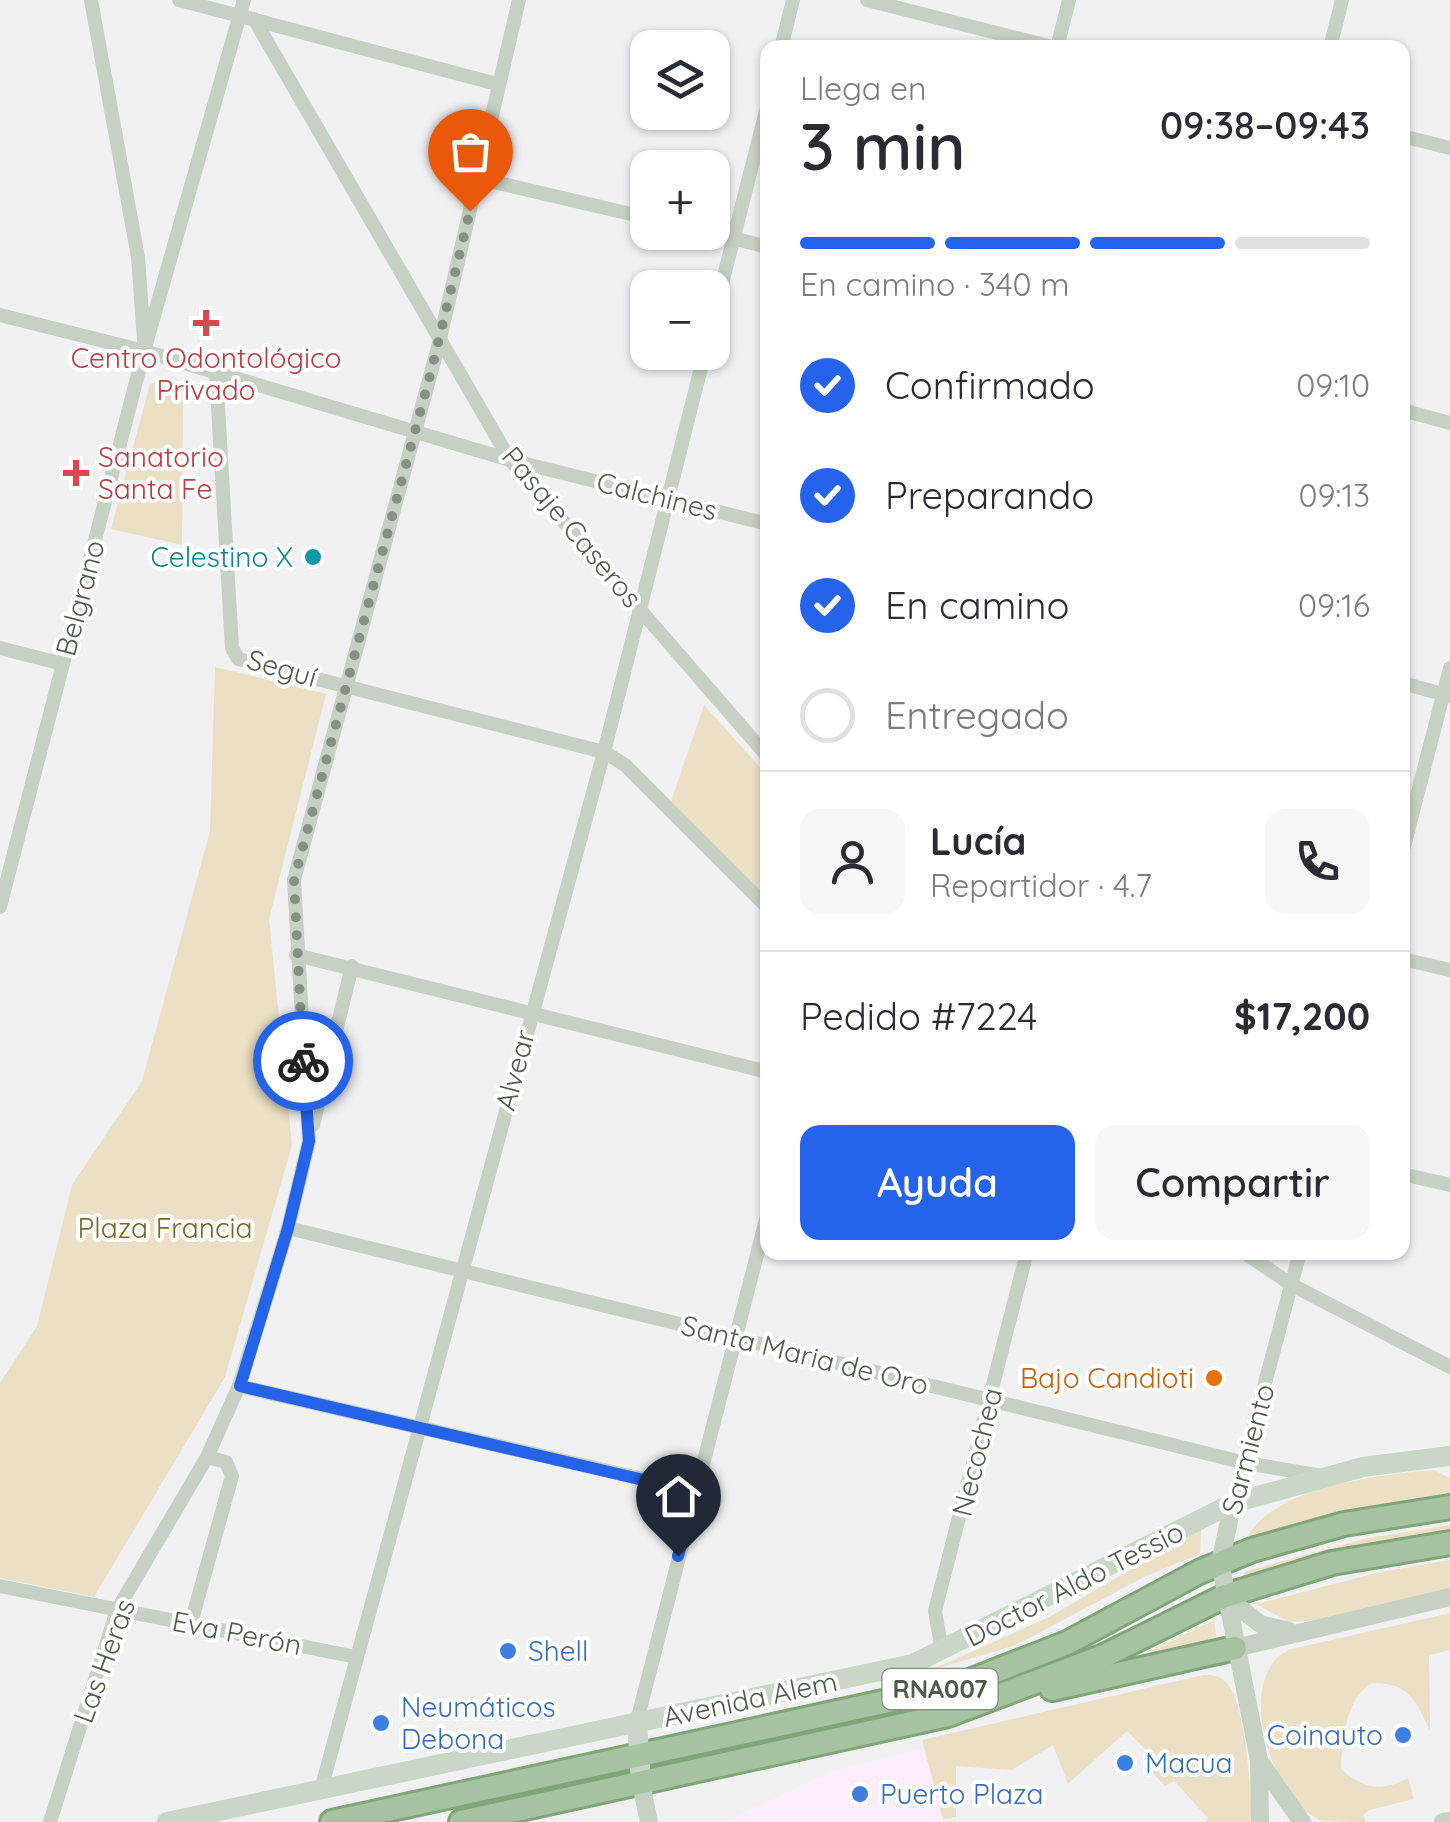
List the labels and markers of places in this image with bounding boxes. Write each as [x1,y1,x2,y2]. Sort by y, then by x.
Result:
pin [428,109,513,212]
marker: Centro Odontológico Privado [193,310,219,336]
place label: Centro Odontológico Privado [71,340,341,407]
place label: Sanatorio Santa Fe [98,439,224,506]
marker: Sanatorio Santa Fe [63,460,89,486]
place label: Celestino X [151,539,293,574]
marker: Celestino X [302,546,324,568]
place label: Bajo Candioti [1020,1360,1194,1395]
marker: Bajo Candioti [1203,1367,1225,1389]
pin [636,1454,721,1557]
place label: Shell [528,1633,588,1668]
marker: Shell [497,1640,519,1662]
place label: Neumáticos Debona [401,1689,556,1756]
marker: Neumáticos Debona [370,1712,392,1734]
place label: Coinauto [1267,1717,1383,1752]
marker: Coinauto [1392,1724,1414,1746]
place label: Macua [1145,1745,1233,1780]
marker: Macua [1114,1752,1136,1774]
place label: Puerto Plaza [880,1776,1043,1811]
marker: Puerto Plaza [849,1783,871,1805]

